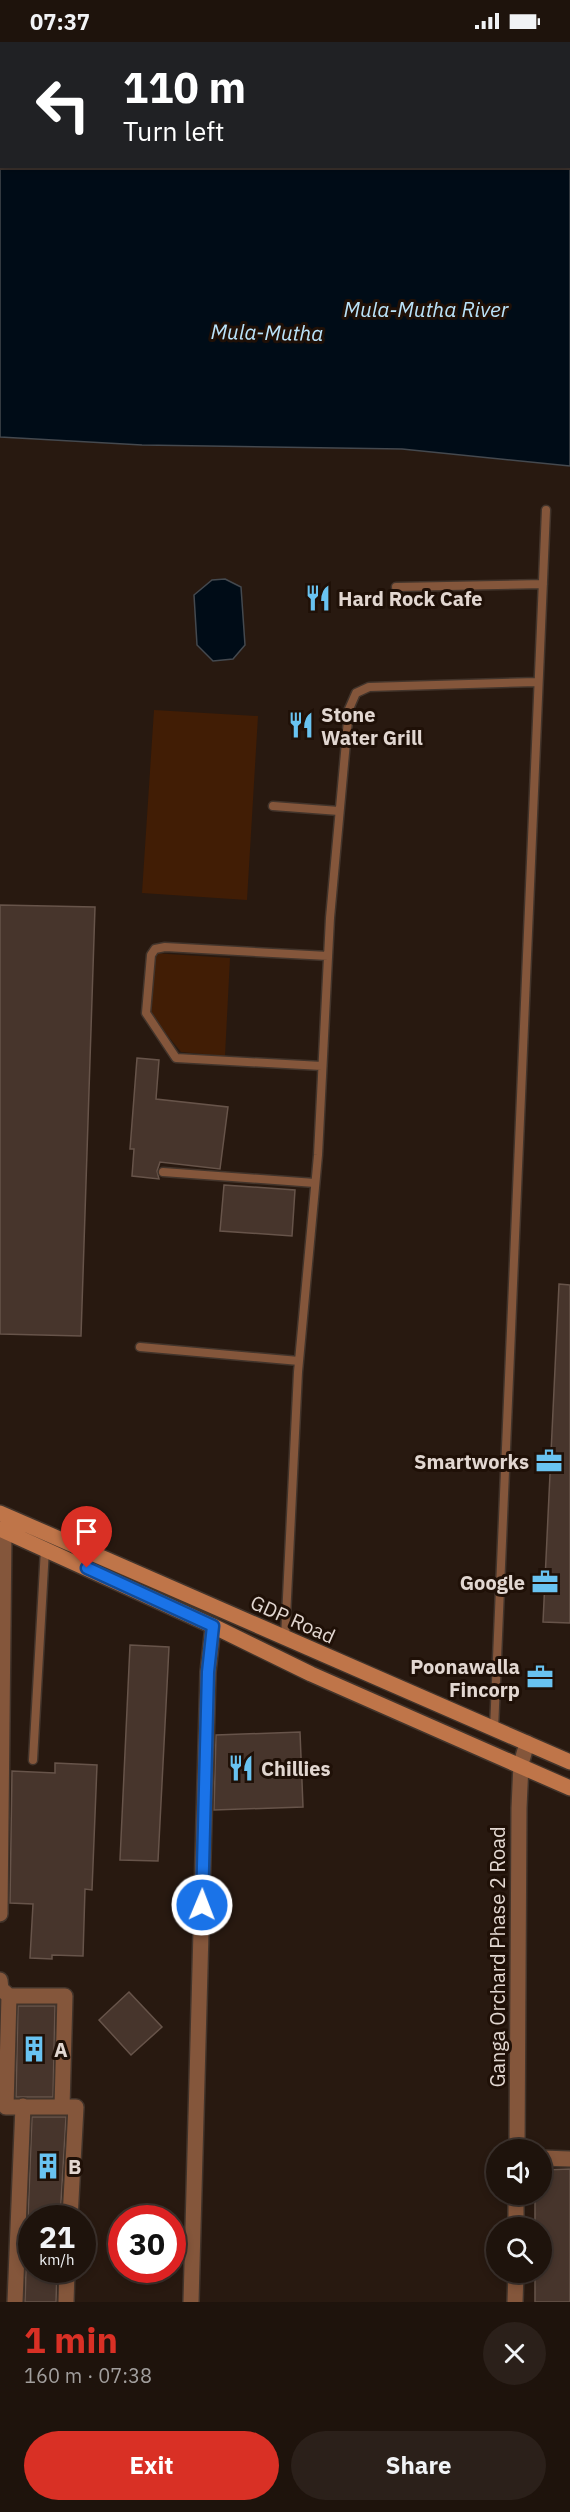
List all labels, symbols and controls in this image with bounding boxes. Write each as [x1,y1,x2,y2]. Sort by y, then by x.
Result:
text: 07:37 [30,7,90,36]
text: 110 m [123,60,246,115]
icon: left [24,66,102,144]
text: Turn left [123,113,224,148]
water label: Mula-Mutha River [344,295,510,323]
water label: Mula-Mutha [210,317,324,347]
restaurant icon: Hard Rock Cafe [303,583,333,613]
place label: Hard Rock Cafe [338,585,483,612]
place label: Stone Water Grill [321,701,423,751]
restaurant icon: Stone Water Grill [286,710,316,740]
office icon: Smartworks [534,1446,564,1476]
place label: Smartworks [414,1448,529,1475]
pin [61,1506,112,1568]
icon: arrive [70,1515,103,1548]
office icon: Google [530,1567,560,1597]
place label: Google [460,1569,525,1596]
street label: GDP Road [246,1588,340,1650]
place label: Poonawalla Fincorp [410,1653,520,1703]
office icon: Poonawalla Fincorp [525,1662,555,1692]
restaurant icon: Chillies [226,1753,256,1783]
place label: Chillies [261,1755,331,1782]
street label: Ganga Orchard Phase 2 Road [484,1826,511,2088]
position arrow [170,1873,234,1937]
building icon: A [19,2034,49,2064]
place label: A [54,2036,68,2063]
map controls [486,2139,552,2283]
button: sound [486,2139,552,2205]
building icon: B [33,2151,63,2181]
place label: B [68,2153,81,2180]
speed limit sign: 30 [108,2205,186,2283]
text: 21 [39,2217,75,2256]
button: search [486,2217,552,2283]
text: km/h [39,2250,75,2269]
text: 1 min [24,2316,118,2363]
button: close [483,2322,546,2385]
text: 160 m · 07:38 [24,2362,152,2389]
button: Exit [24,2431,279,2500]
button: Share [291,2431,546,2500]

